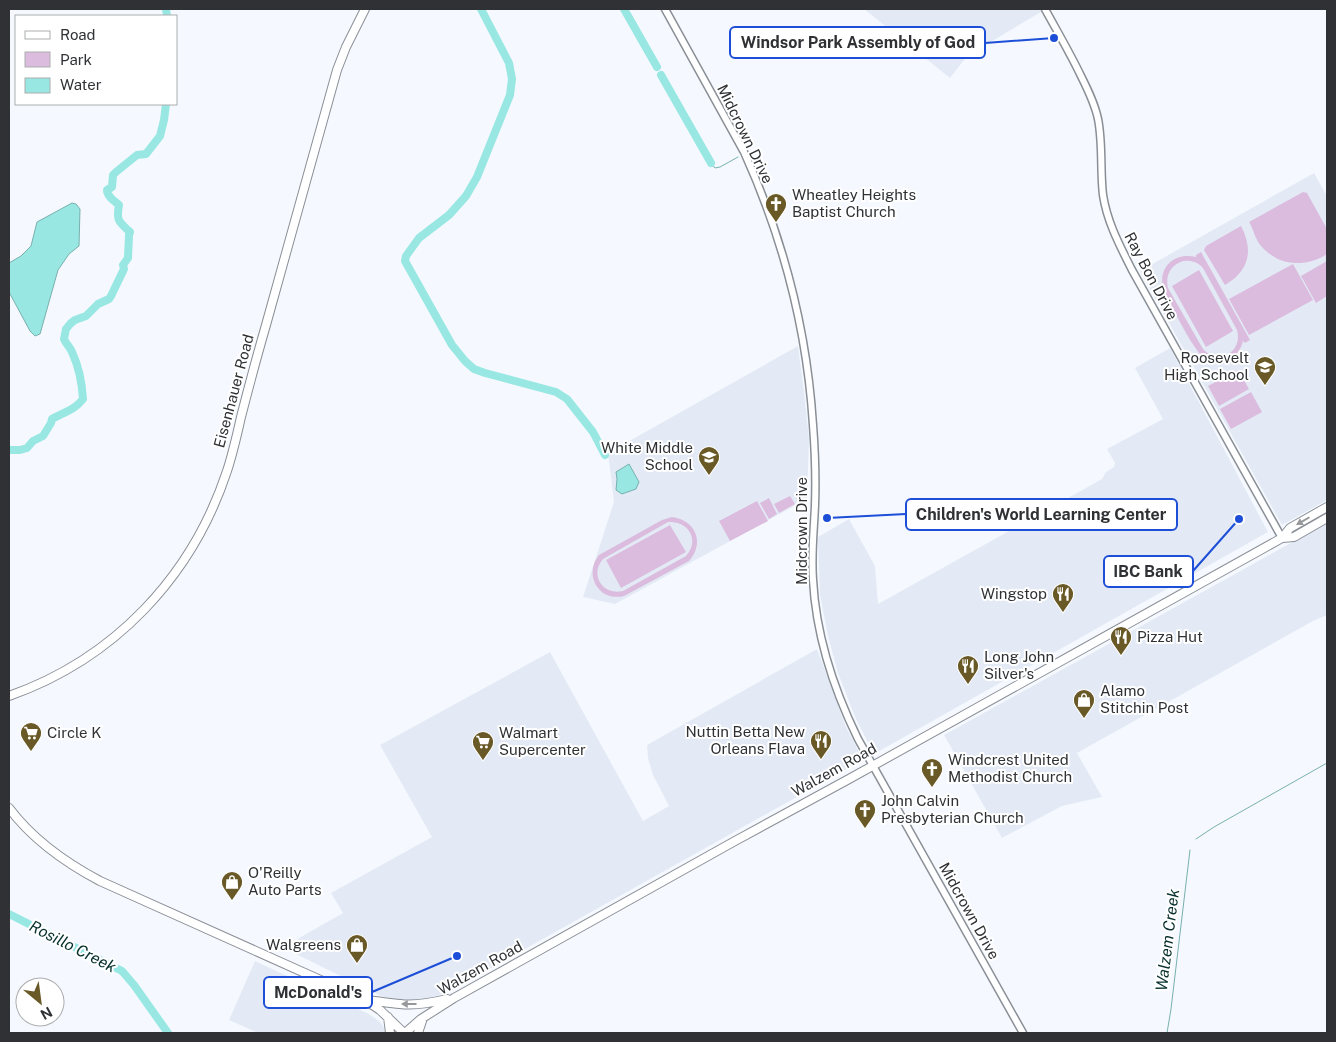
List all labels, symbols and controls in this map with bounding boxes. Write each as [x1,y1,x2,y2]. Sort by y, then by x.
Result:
legend [15,15,178,105]
text: Road [60,26,96,43]
callout: Windsor Park Assembly of God [730,27,985,58]
text: Windsor Park Assembly of God [741,33,975,52]
text: Park [60,51,92,68]
text: Water [60,76,102,93]
street label: Midcrown Drive [714,82,777,186]
place label: Wheatley Heights Baptist Church [792,186,916,220]
church icon: Wheatley Heights Baptist Church [764,192,788,223]
street label: Ray Bon Drive [1121,229,1182,322]
street label: Eisenhauer Road [210,332,257,449]
place label: Roosevelt High School [1164,349,1249,383]
school or university icon: Roosevelt High School [1253,355,1277,386]
place label: White Middle School [601,439,693,473]
school or university icon: White Middle School [697,445,721,476]
street label: Midcrown Drive [793,477,810,585]
callout: Children's World Learning Center [906,499,1177,530]
text: Children's World Learning Center [916,505,1167,524]
one-way arrow [1296,516,1310,525]
callout: IBC Bank [1104,556,1193,587]
text: IBC Bank [1113,562,1183,581]
restaurant icon: Wingstop [1051,582,1075,613]
place label: Wingstop [981,585,1047,602]
restaurant icon: Pizza Hut [1109,625,1133,656]
place label: Pizza Hut [1137,628,1203,645]
place label: Long John Silver's [984,648,1054,682]
restaurant icon: Long John Silver's [956,654,980,685]
place label: Alamo Stitchin Post [1100,682,1189,716]
shop icon: Alamo Stitchin Post [1072,688,1096,719]
supermarket icon: Circle K [19,721,43,752]
place label: Nuttin Betta New Orleans Flava [686,723,805,757]
place label: Circle K [47,724,101,741]
place label: Walmart Supercenter [499,724,586,758]
restaurant icon: Nuttin Betta New Orleans Flava [809,729,833,760]
supermarket icon: Walmart Supercenter [471,730,495,761]
street label: Walzem Road [788,739,879,800]
place label: Windcrest United Methodist Church [948,751,1072,785]
church icon: Windcrest United Methodist Church [920,757,944,788]
place label: John Calvin Presbyterian Church [881,792,1024,826]
church icon: John Calvin Presbyterian Church [853,798,877,829]
street label: Midcrown Drive [936,859,1003,962]
place label: O'Reilly Auto Parts [248,864,322,898]
shop icon: O'Reilly Auto Parts [220,870,244,901]
water label: Walzem Creek [1152,887,1183,992]
water label: Rosillo Creek [26,916,120,977]
shop icon: Walgreens [345,933,369,964]
place label: Walgreens [266,936,341,953]
street label: Walzem Road [434,937,525,998]
north arrow [15,977,65,1027]
callout: McDonald's [264,977,372,1008]
text: McDonald's [274,983,362,1002]
one-way arrow [401,1000,417,1008]
text: N [38,1004,55,1023]

